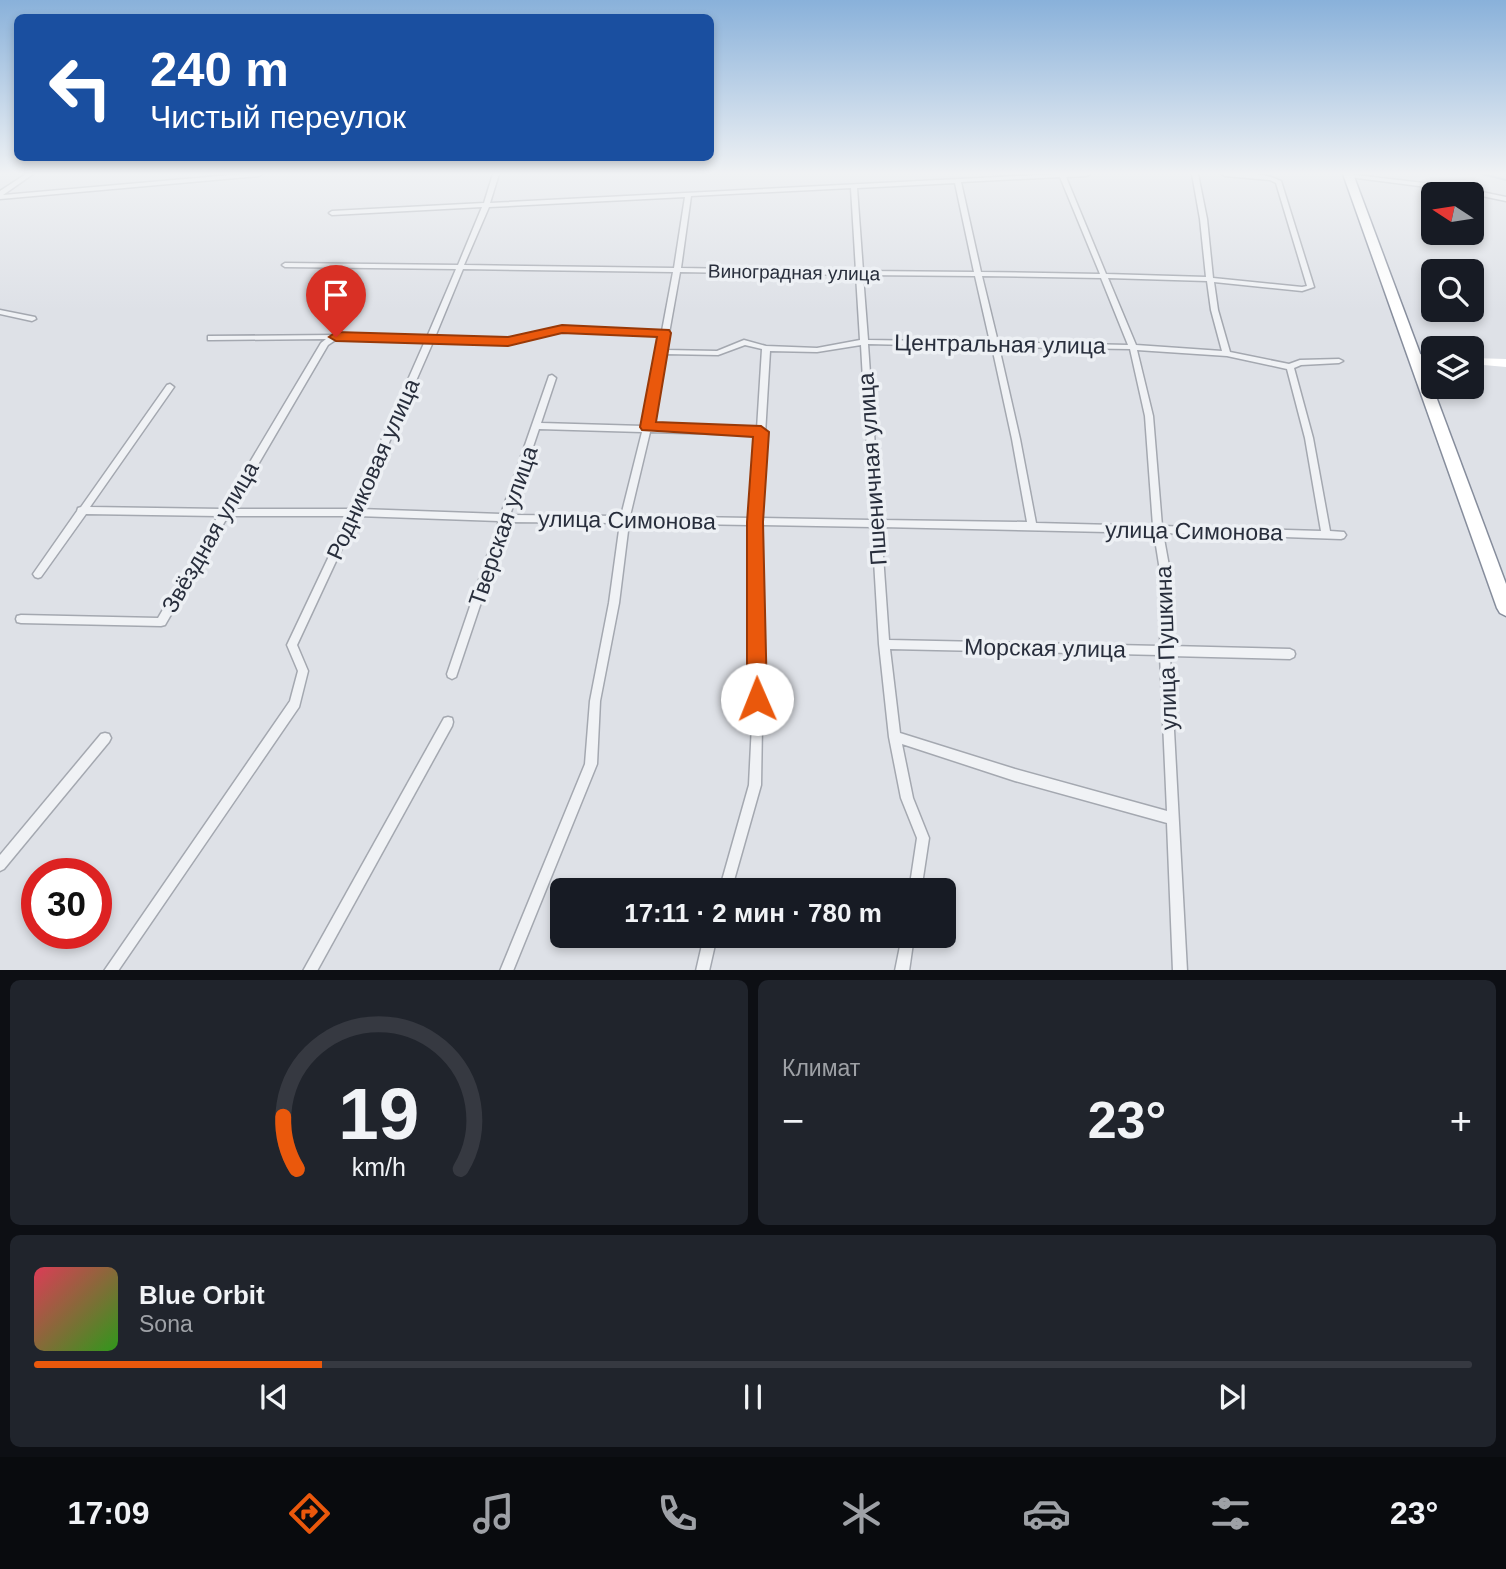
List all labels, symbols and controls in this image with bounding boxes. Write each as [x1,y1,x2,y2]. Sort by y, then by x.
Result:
icon: left [35,42,126,133]
text: 240 m [150,42,289,96]
text: Чистый переулок [150,99,406,135]
north arrow [1421,182,1484,245]
map controls [1421,182,1484,399]
button: search [1421,259,1484,322]
street label: Виноградная улица [708,260,881,285]
pin [306,265,366,337]
icon: arrive [317,276,355,314]
street label: Центральная улица [894,329,1106,359]
button: layers [1421,336,1484,399]
street label: Пшеничная улица [852,372,892,566]
street label: Родниковая улица [321,374,425,564]
street label: Тверская улица [463,442,543,609]
street label: Звёздная улица [156,457,264,617]
street label: улица Симонова [538,505,716,535]
street label: улица Симонова [1105,516,1283,546]
street label: улица Пушкина [1150,565,1182,731]
street label: Морская улица [964,634,1126,662]
position arrow [720,662,794,736]
speed limit sign: 30 [21,858,112,949]
text: 17:11 · 2 мин · 780 m [624,898,882,928]
text: Климат [782,1055,860,1081]
text: 19 [339,1073,419,1154]
text: 23° [1088,1091,1166,1149]
text: − [782,1100,804,1142]
text: + [1450,1100,1472,1142]
text: km/h [352,1152,406,1180]
text: Blue Orbit [139,1280,265,1310]
text: Sona [139,1311,193,1337]
icon: previous [255,1378,293,1416]
icon: pause [734,1378,772,1416]
icon: next [1213,1378,1251,1416]
icon: directions [285,1489,334,1538]
icon: music [469,1489,518,1538]
icon: phone [653,1489,702,1538]
icon: climate [837,1489,886,1538]
icon: car [1022,1489,1071,1538]
icon: filters [1206,1489,1255,1538]
text: 17:09 [68,1495,149,1531]
text: 23° [1390,1495,1438,1531]

